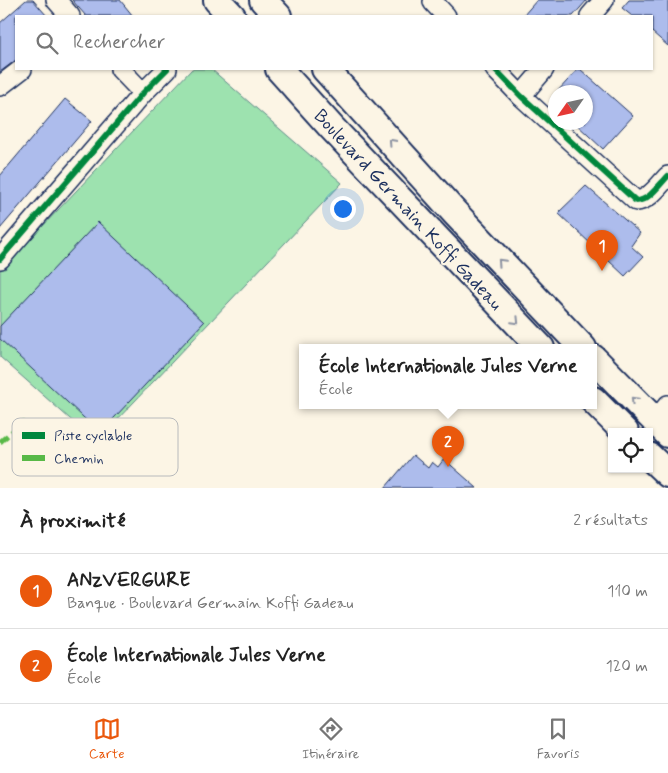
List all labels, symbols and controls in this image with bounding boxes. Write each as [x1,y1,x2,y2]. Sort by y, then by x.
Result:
search box [15,15,653,70]
icon: search [33,29,61,57]
text: Rechercher [73,30,165,55]
north arrow [548,85,593,130]
street label: Boulevard Germain Koffi Gadeau [308,104,508,316]
one-way arrow [389,139,398,148]
your location [330,196,356,222]
pin: 1 [586,230,618,271]
one-way arrow [498,259,507,268]
one-way arrow [510,316,519,325]
popup [299,344,597,409]
text: École Internationale Jules Verne [319,354,577,379]
text: École [319,379,353,400]
one-way arrow [631,396,640,405]
legend [12,418,178,476]
pin: 2 [432,426,464,467]
text: Piste cyclable [54,427,132,445]
map controls [608,428,653,473]
button: locate [608,428,653,473]
text: Chemin [54,450,104,468]
text: À proximité [20,507,126,535]
text: 2 résultats [573,510,648,531]
text: ANzVERGURE [67,568,190,593]
text: 1 [32,581,40,602]
text: 110 m [607,581,648,602]
text: Banque · Boulevard Germain Koffi Gadeau [67,593,354,614]
text: École Internationale Jules Verne [67,643,326,668]
text: 2 [32,656,40,677]
text: 120 m [606,656,648,677]
text: École [67,668,101,689]
tab: Carte [89,715,125,763]
tab: Itinéraire [302,715,359,763]
tab: Favoris [537,715,579,763]

